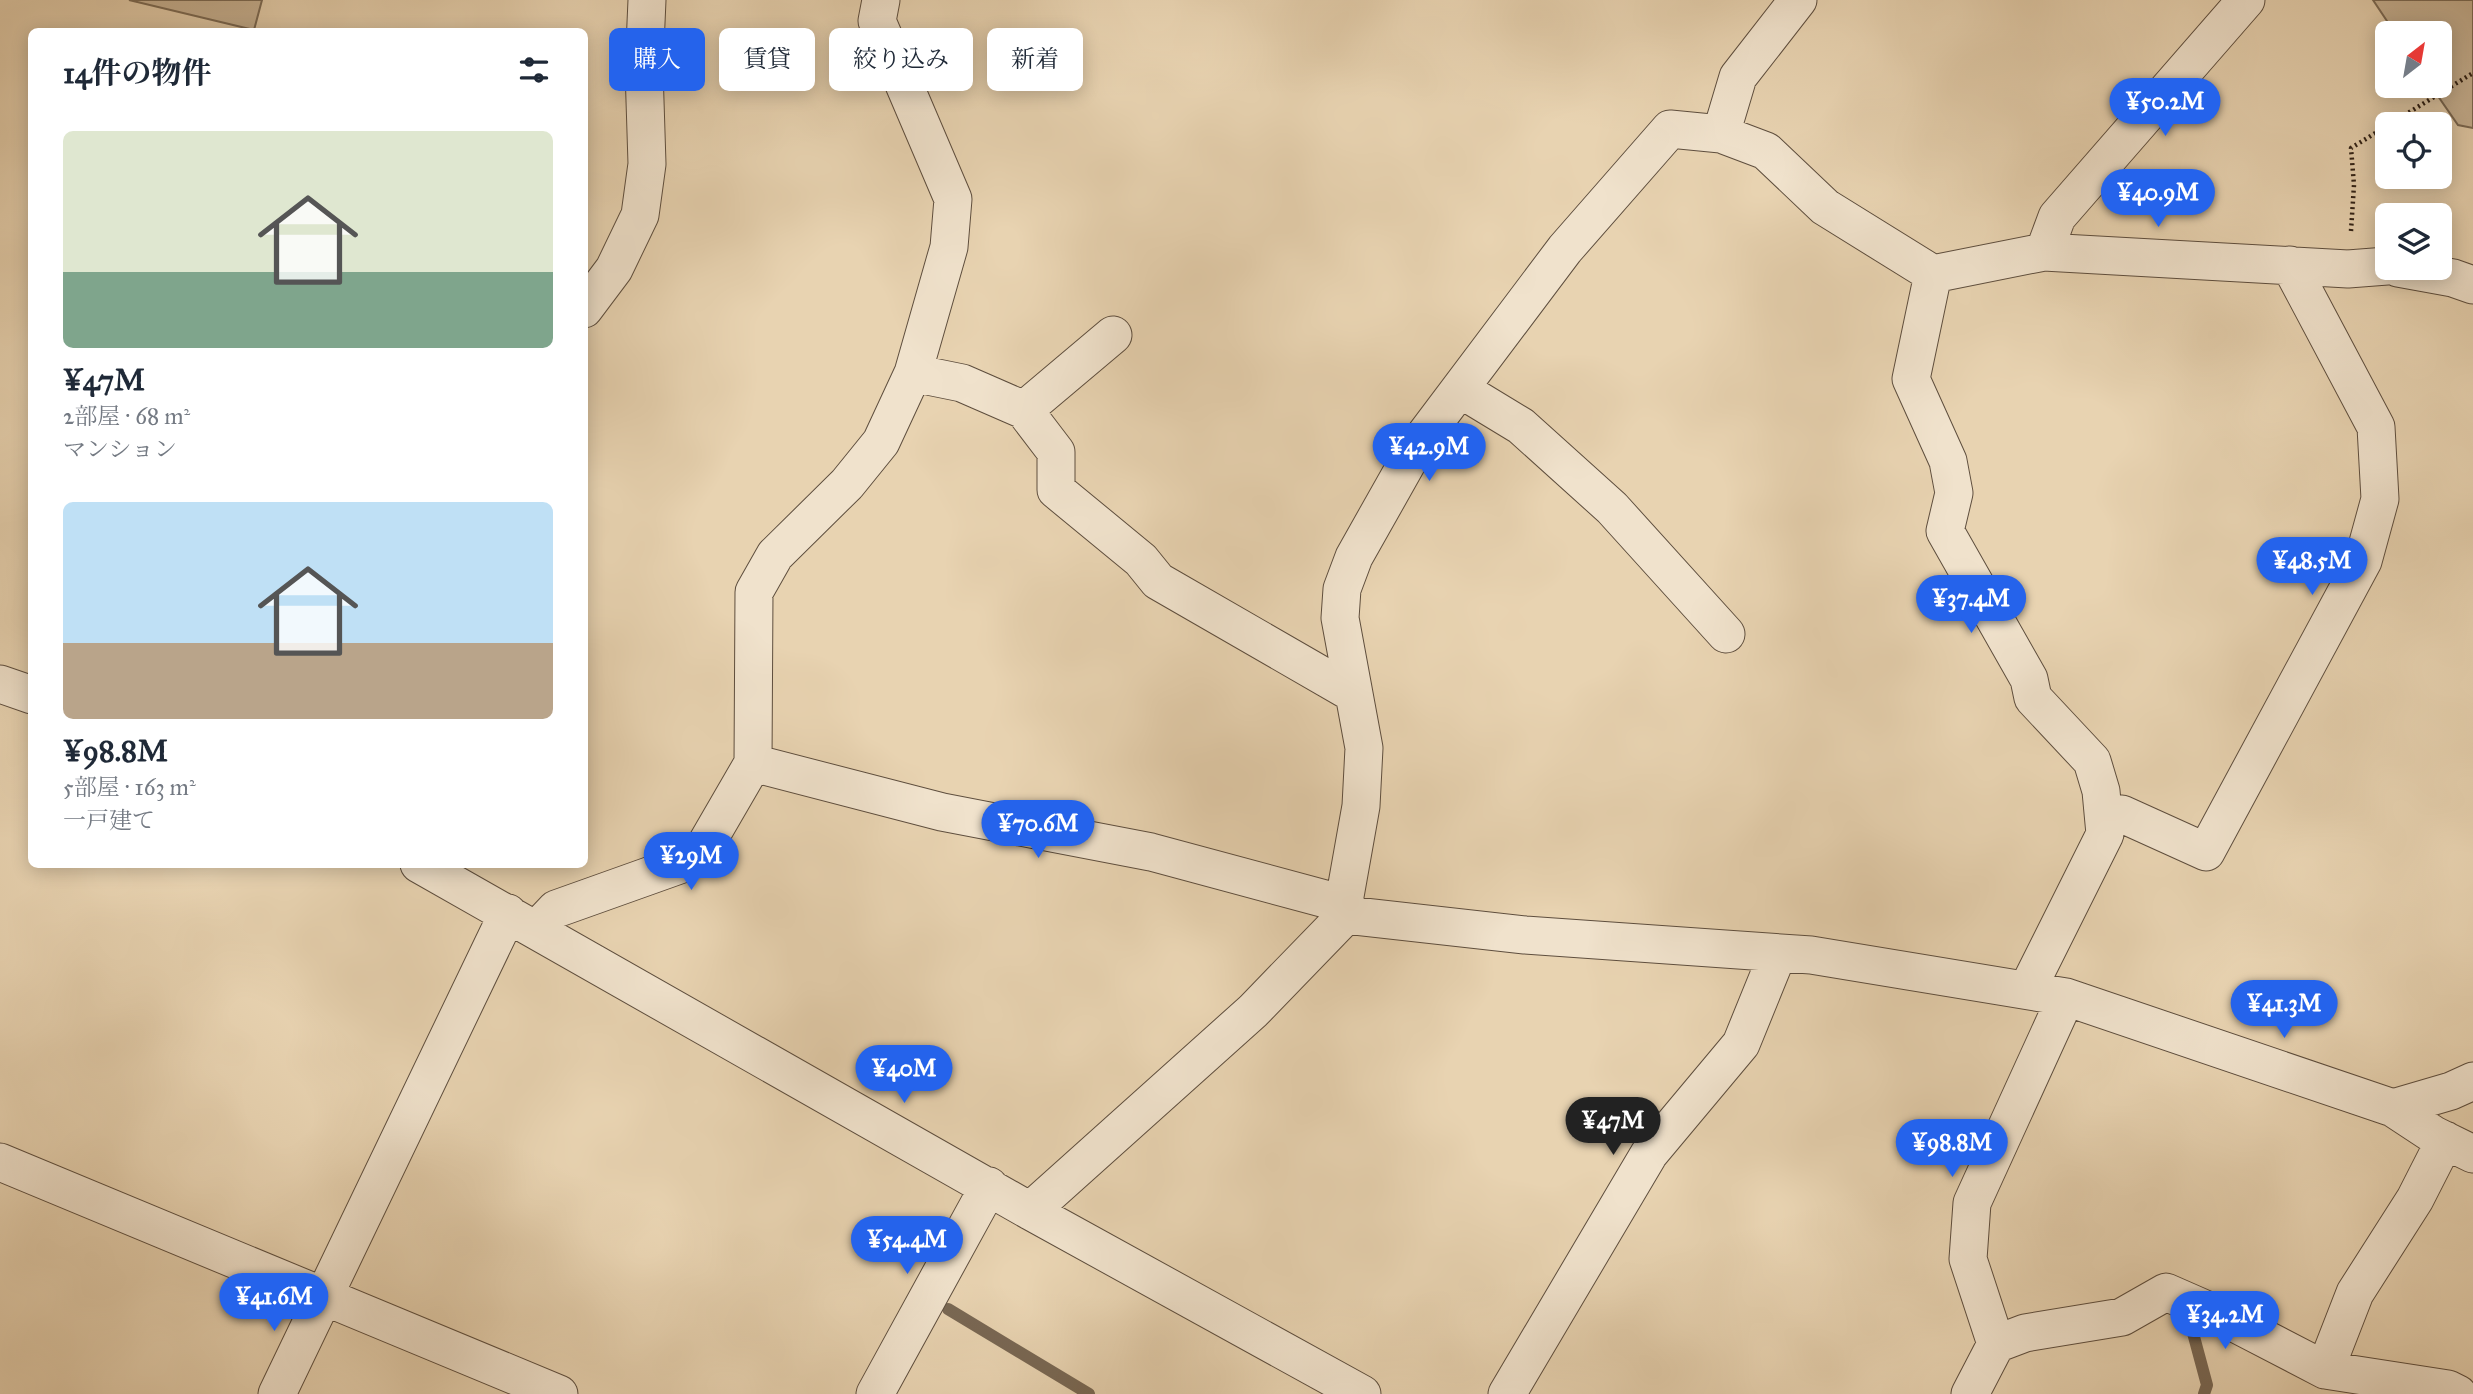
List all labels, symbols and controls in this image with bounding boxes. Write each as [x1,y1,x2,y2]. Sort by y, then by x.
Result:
north arrow [2375,21,2452,98]
map controls [2375,21,2452,280]
chip: 購入 [609,28,705,91]
chip: 賃貸 [719,28,815,91]
chip: 絞り込み [829,28,973,91]
chip: 新着 [987,28,1083,91]
icon: filters [515,51,553,89]
text: 14件の物件 [63,55,212,91]
pin: ¥50.2M [2108,78,2222,138]
text: ¥50.2M [2125,87,2205,115]
button: locate [2375,112,2452,189]
pin: ¥40.9M [2101,170,2215,229]
icon: home [245,177,371,303]
text: ¥40.9M [2117,178,2199,206]
button: layers [2375,203,2452,280]
text: ¥47M [63,362,145,398]
text: 2部屋 · 68 m² [63,402,190,430]
pin: ¥42.9M [1372,424,1486,483]
text: ¥42.9M [1389,432,1469,460]
text: マンション [63,435,177,463]
pin: ¥48.5M [2255,538,2369,597]
text: ¥48.5M [2272,546,2352,574]
icon: home [245,548,371,674]
pin: ¥37.4M [1914,576,2028,635]
text: ¥37.4M [1932,584,2010,612]
text: ¥98.8M [63,733,168,769]
text: 5部屋 · 163 m² [63,773,196,801]
pin: ¥70.6M [981,800,1095,860]
text: 一戸建て [63,806,155,834]
text: ¥70.6M [997,809,1079,837]
pin: ¥29M [650,832,732,892]
text: ¥29M [660,841,722,869]
pin: ¥41.3M [2227,981,2341,1040]
text: ¥41.3M [2247,989,2321,1017]
pin: ¥40M [863,1046,945,1105]
text: ¥40M [871,1054,937,1082]
pin: ¥47M [1572,1098,1654,1157]
text: ¥47M [1582,1106,1644,1134]
pin: ¥98.8M [1895,1120,2009,1179]
text: ¥98.8M [1912,1128,1992,1156]
pin: ¥54.4M [850,1216,964,1276]
text: ¥54.4M [867,1225,947,1253]
pin: ¥41.6M [217,1274,331,1333]
text: ¥41.6M [235,1282,313,1310]
pin: ¥34.2M [2168,1292,2282,1351]
text: ¥34.2M [2186,1300,2264,1328]

